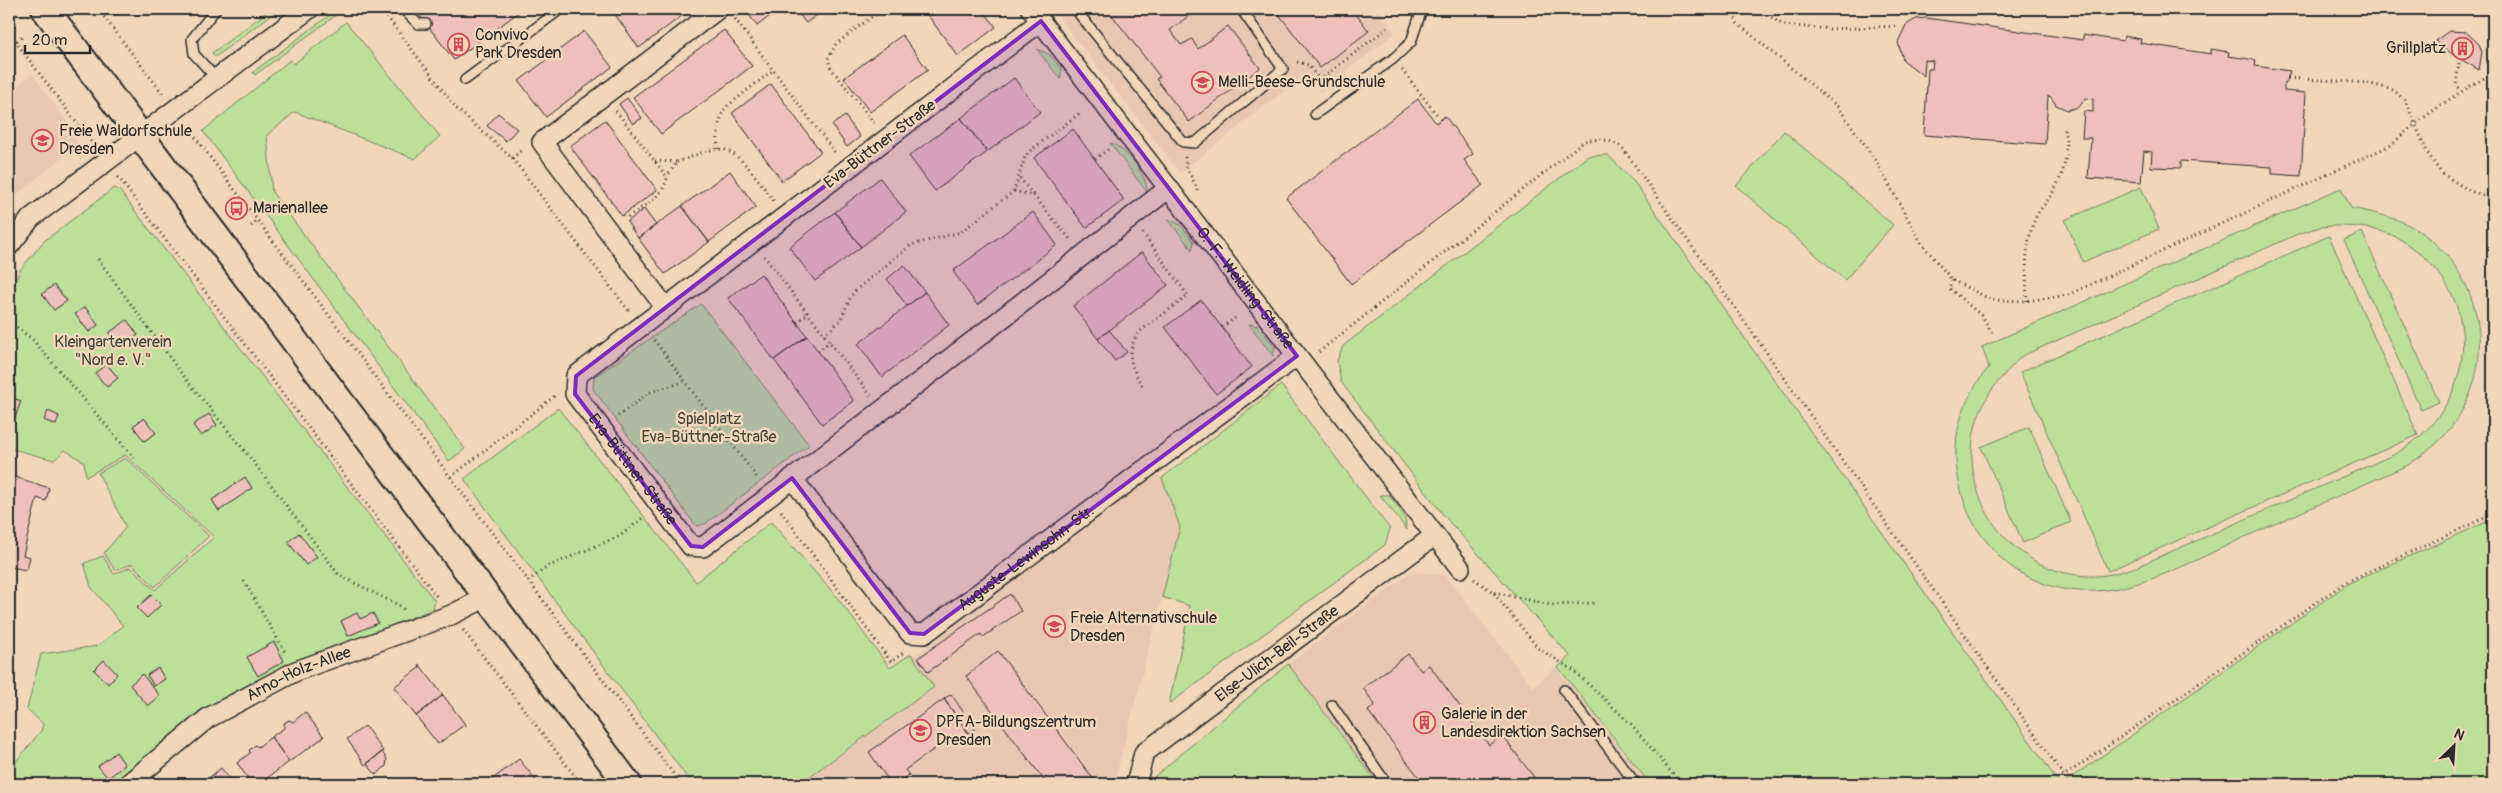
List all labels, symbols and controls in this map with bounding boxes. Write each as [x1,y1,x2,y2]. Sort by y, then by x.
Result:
scale bar [25,22,90,54]
place label: Convivo Park Dresden [475,25,562,63]
text: 20 m [32,31,67,50]
building icon: Convivo Park Dresden [447,32,471,56]
building icon: Grillplatz [2450,36,2474,60]
place label: Grillplatz [2386,38,2446,58]
school or university icon: Melli-Beese-Grundschule [1190,70,1214,94]
place label: Melli-Beese-Grundschule [1218,72,1385,92]
street label: Eva-Büttner-Straße [820,95,940,193]
place label: Freie Waldorfschule Dresden [59,121,192,159]
school or university icon: Freie Waldorfschule Dresden [31,128,55,152]
bus stop icon: Marienallee [225,196,249,220]
place label: Marienallee [253,198,328,218]
street label: O.-F.-Weidling-Straße [1192,223,1299,353]
park label: Kleingartenverein "Nord e. V." [54,332,172,370]
park label: Spielplatz Eva-Büttner-Straße [641,409,777,447]
street label: Eva-Büttner-Straße [584,410,682,529]
street label: Auguste-Lewinsohn-Str. [954,501,1098,615]
street label: Else-Ulich-Beil-Straße [1211,601,1343,706]
place label: Freie Alternativschule Dresden [1070,608,1217,646]
school or university icon: Freie Alternativschule Dresden [1042,615,1066,639]
street label: Arno-Holz-Allee [243,642,354,706]
place label: Galerie in der Landesdirektion Sachsen [1441,704,1606,742]
building icon: Galerie in der Landesdirektion Sachsen [1413,711,1437,735]
place label: DPFA-Bildungszentrum Dresden [936,712,1096,750]
school or university icon: DPFA-Bildungszentrum Dresden [908,719,932,743]
north arrow [2430,720,2480,770]
text: N [2451,725,2467,744]

